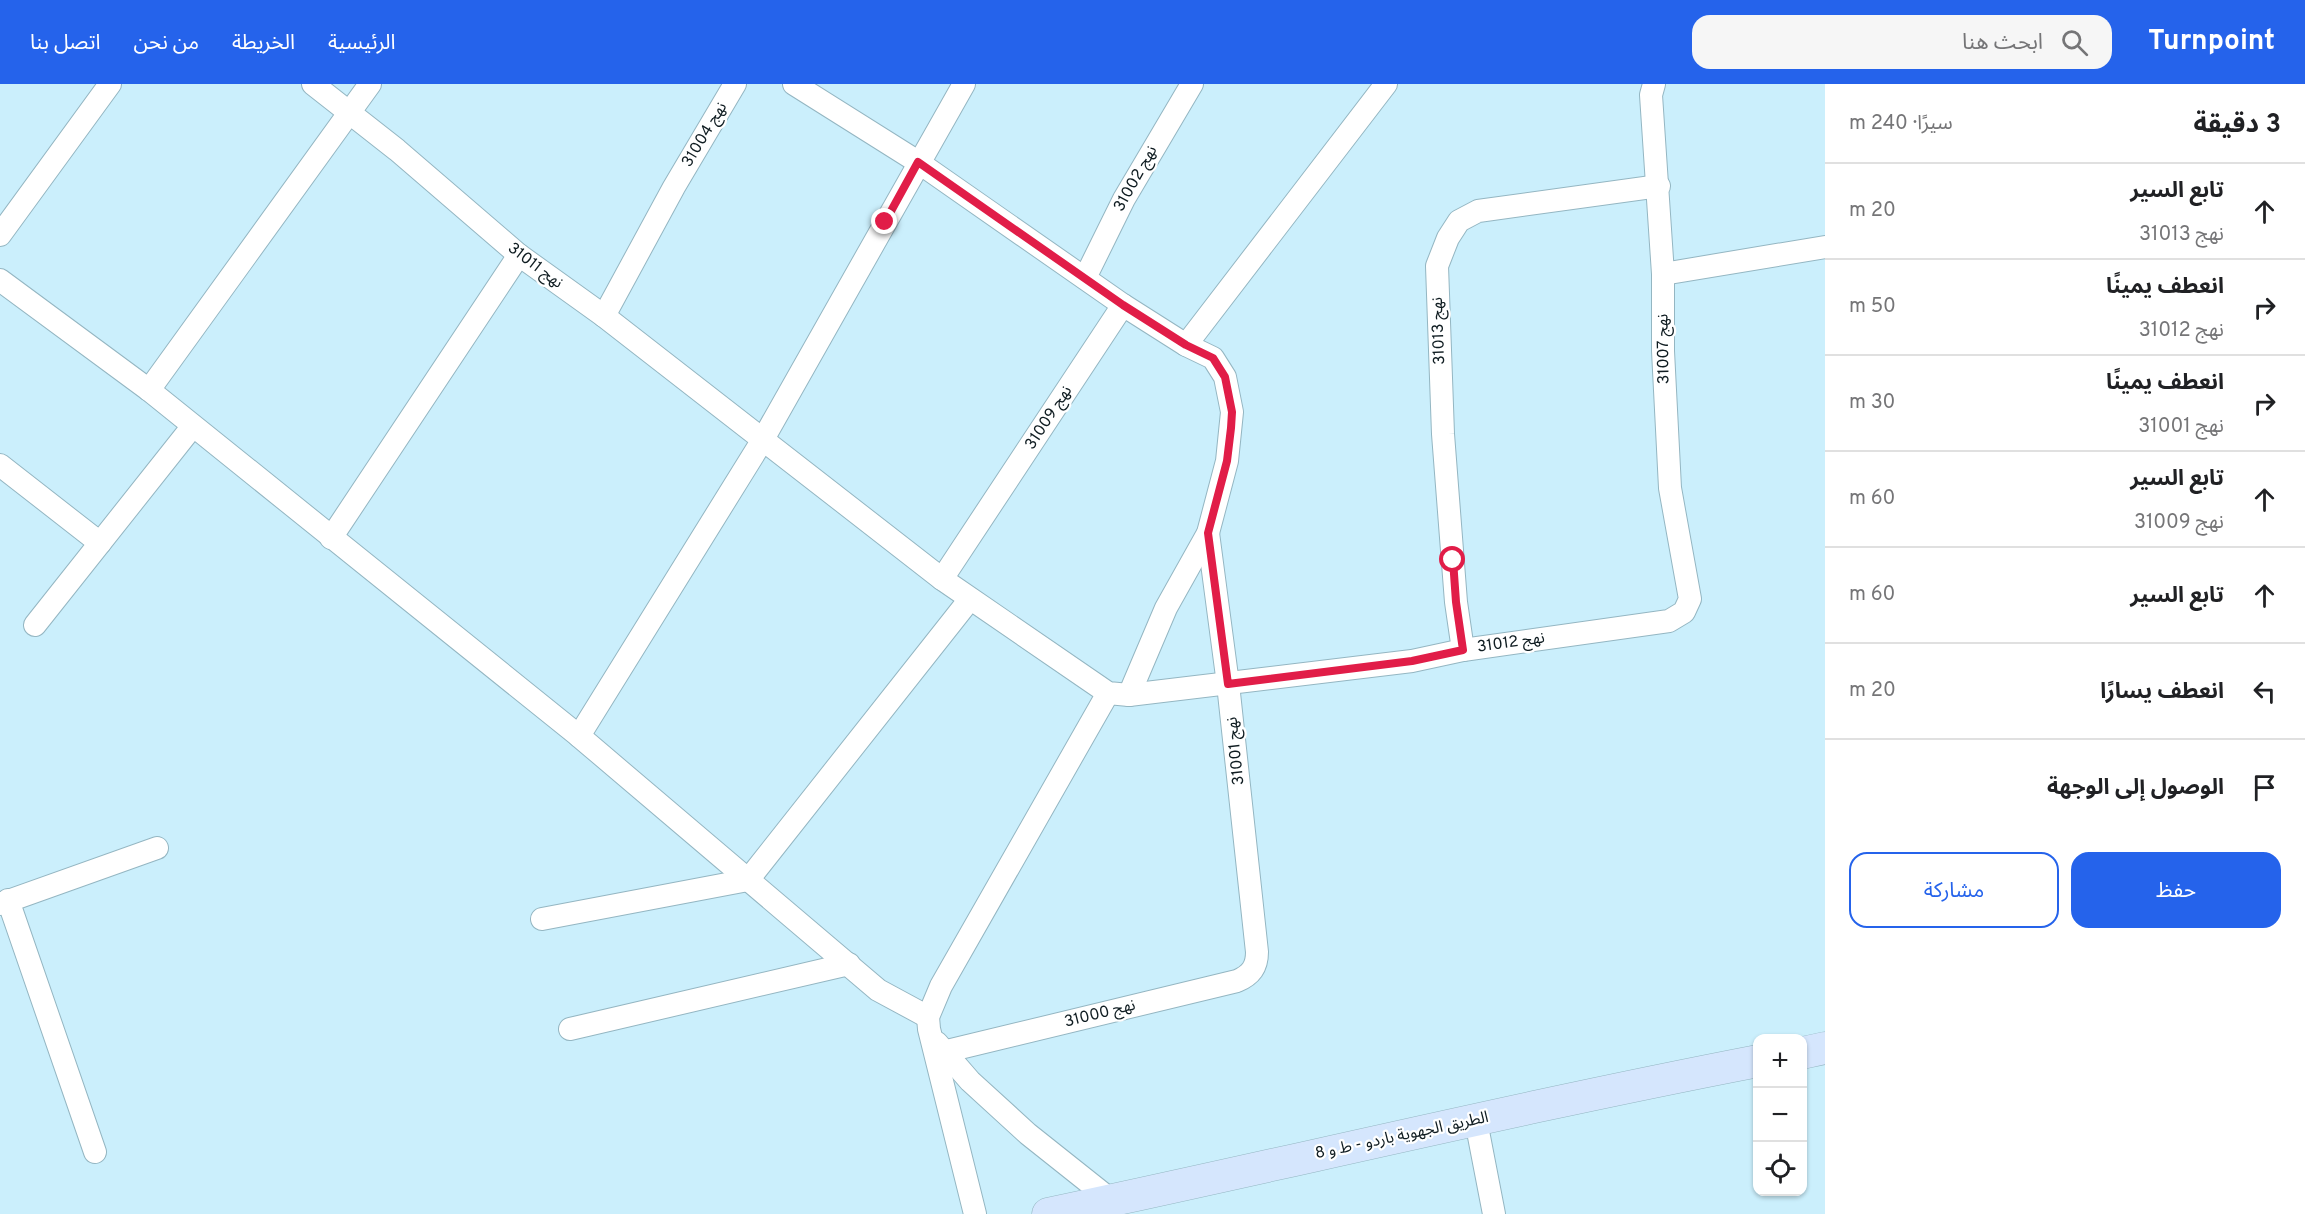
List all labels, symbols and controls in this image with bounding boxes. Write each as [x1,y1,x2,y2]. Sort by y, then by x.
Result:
search box [1692,15,2112,69]
text: Turnpoint [2148,24,2275,60]
icon: search [2058,26,2091,59]
text: اتصل بنا [30,30,100,57]
text: من نحن [133,30,199,57]
text: الخريطة [232,30,295,57]
text: الرئيسية [328,30,396,57]
text: ابحث هنا [1962,30,2043,57]
street label: نهج 31004 [678,99,733,172]
text: 3 دقيقة [2193,109,2281,142]
text: سيرًا · 240 m [1849,111,1953,137]
street label: نهج 31002 [1110,143,1163,216]
text: تابع السير [2130,178,2224,205]
icon: ahead [2248,195,2281,228]
text: 20 m [1849,198,1896,224]
route end [871,208,897,234]
text: نهج 31013 [2139,222,2224,248]
street label: نهج 31011 [503,239,567,294]
text: انعطف يمينًا [2106,274,2224,301]
icon: right [2248,291,2281,324]
text: 50 m [1849,294,1896,320]
street label: نهج 31013 [1428,297,1451,365]
street label: نهج 31007 [1653,314,1676,384]
text: نهج 31012 [2139,318,2224,344]
text: انعطف يمينًا [2106,370,2224,397]
street label: نهج 31009 [1021,382,1078,454]
icon: right [2248,387,2281,420]
text: 30 m [1849,390,1895,416]
text: نهج 31001 [2138,414,2224,440]
text: تابع السير [2130,466,2224,493]
icon: ahead [2248,483,2281,516]
text: 60 m [1849,486,1895,512]
text: نهج 31009 [2134,510,2224,536]
route start [1439,546,1465,572]
icon: ahead [2248,579,2281,612]
text: 60 m [1849,582,1895,608]
text: تابع السير [2130,583,2224,610]
street label: نهج 31012 [1476,628,1546,659]
icon: left [2248,675,2281,708]
text: 20 m [1849,678,1896,704]
text: انعطف يسارًا [2100,679,2224,706]
street label: نهج 31001 [1222,716,1251,786]
icon: arrive [2248,771,2281,804]
text: الوصول إلى الوجهة [2047,775,2224,802]
button: مشاركة [1849,852,2059,928]
button: حفظ [2071,852,2281,928]
street label: نهج 31000 [1062,996,1138,1033]
map controls [1753,1034,1807,1196]
button: + [1753,1034,1807,1088]
button: − [1753,1088,1807,1142]
street label: الطريق الجهوية باردو - ط و 8 [1313,1108,1491,1164]
button: locate [1753,1142,1807,1196]

